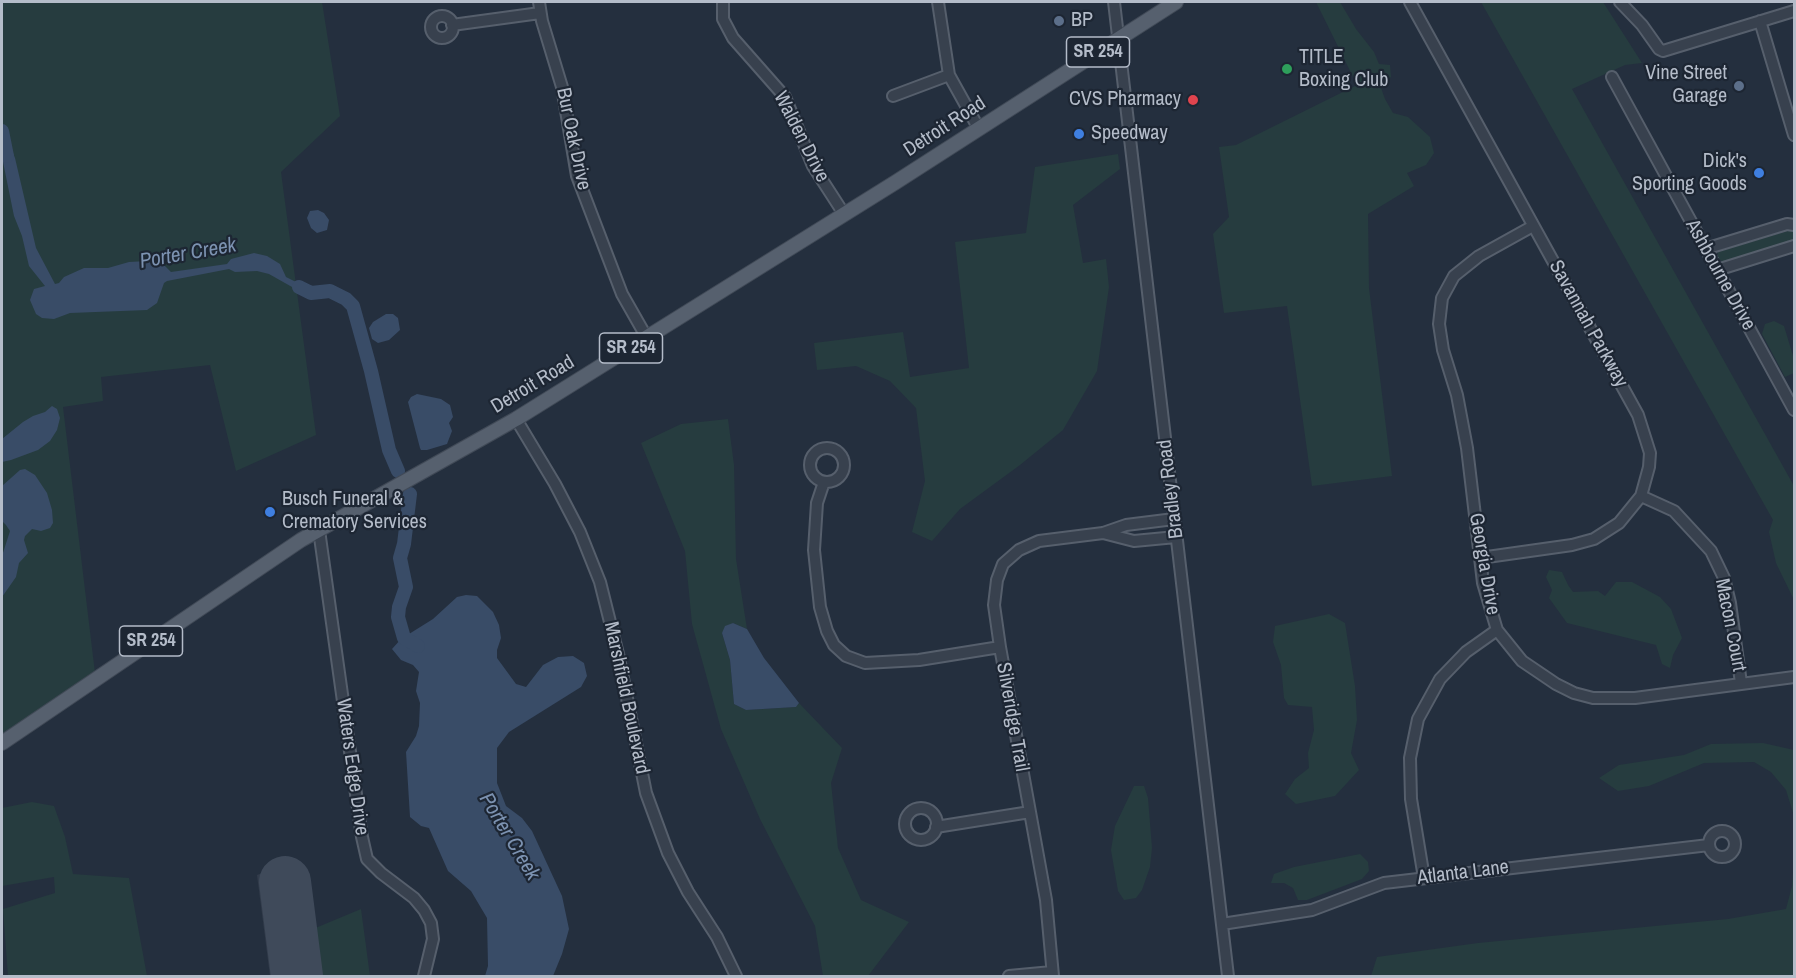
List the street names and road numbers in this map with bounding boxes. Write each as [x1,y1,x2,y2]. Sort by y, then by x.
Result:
road number: SR 254 [1066,37,1130,67]
street label: Bur Oak Drive [550,86,596,192]
street label: Walden Drive [768,88,834,186]
street label: Detroit Road [899,92,991,162]
street label: Ashbourne Drive [1680,215,1760,335]
street label: Savannah Parkway [1543,256,1633,392]
road number: SR 254 [600,333,662,363]
street label: Detroit Road [487,351,579,419]
street label: Bradley Road [1153,438,1189,540]
street label: Georgia Drive [1463,511,1505,617]
street label: Macon Court [1709,577,1751,673]
street label: Marshfield Boulevard [598,620,654,776]
road number: SR 254 [120,626,182,656]
street label: Silveridge Trail [991,660,1033,774]
street label: Waters Edge Drive [331,697,373,837]
street label: Atlanta Lane [1416,855,1510,891]

